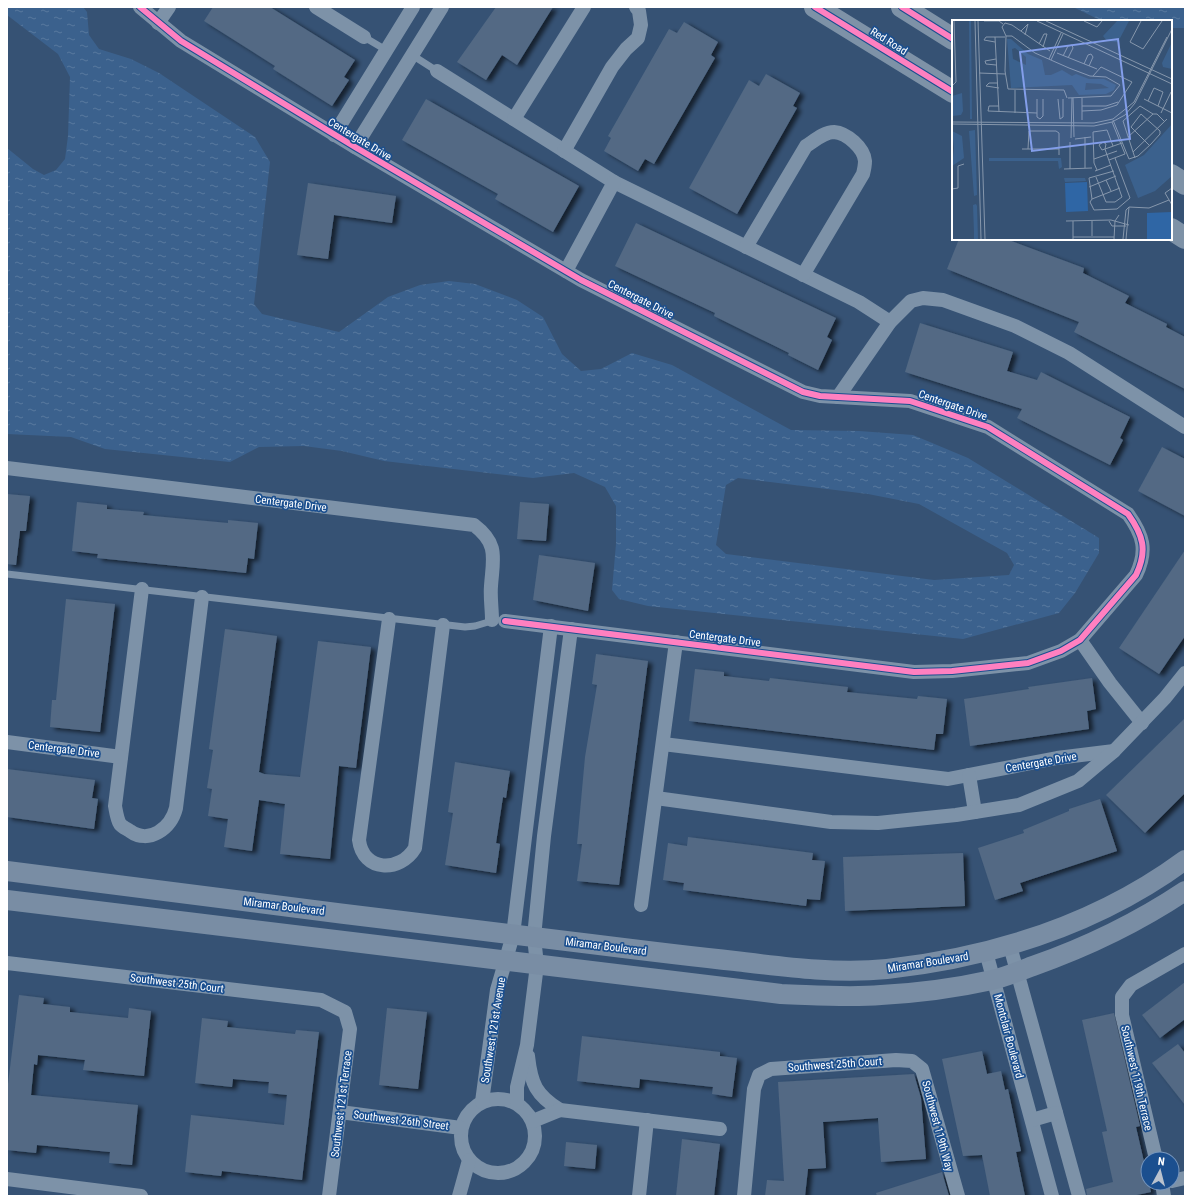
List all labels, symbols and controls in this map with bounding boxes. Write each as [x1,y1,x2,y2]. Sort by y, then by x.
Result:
inset map [952,20,1172,240]
street label: Red Road [868,25,910,58]
street label: Centergate Drive [326,115,394,164]
street label: Centergate Drive [606,277,676,322]
street label: Centergate Drive [917,388,989,423]
street label: Centergate Drive [254,493,327,514]
street label: Centergate Drive [688,628,761,649]
street label: Centergate Drive [27,739,100,760]
street label: Centergate Drive [1005,750,1078,775]
street label: Miramar Boulevard [243,895,325,918]
street label: Miramar Boulevard [565,935,647,958]
street label: Miramar Boulevard [887,950,969,975]
street label: Southwest 25th Court [129,971,224,996]
street label: Southwest 121st Avenue [479,976,508,1084]
street label: Montclair Boulevard [991,993,1026,1080]
street label: Southwest 119th Terrace [1118,1024,1155,1132]
street label: Southwest 121st Terrace [328,1050,354,1158]
street label: Southwest 25th Court [788,1055,882,1074]
street label: Southwest 119th Way [919,1079,956,1173]
street label: Southwest 26th Street [353,1108,449,1133]
north arrow [1140,1151,1180,1191]
text: N [1157,1155,1166,1168]

